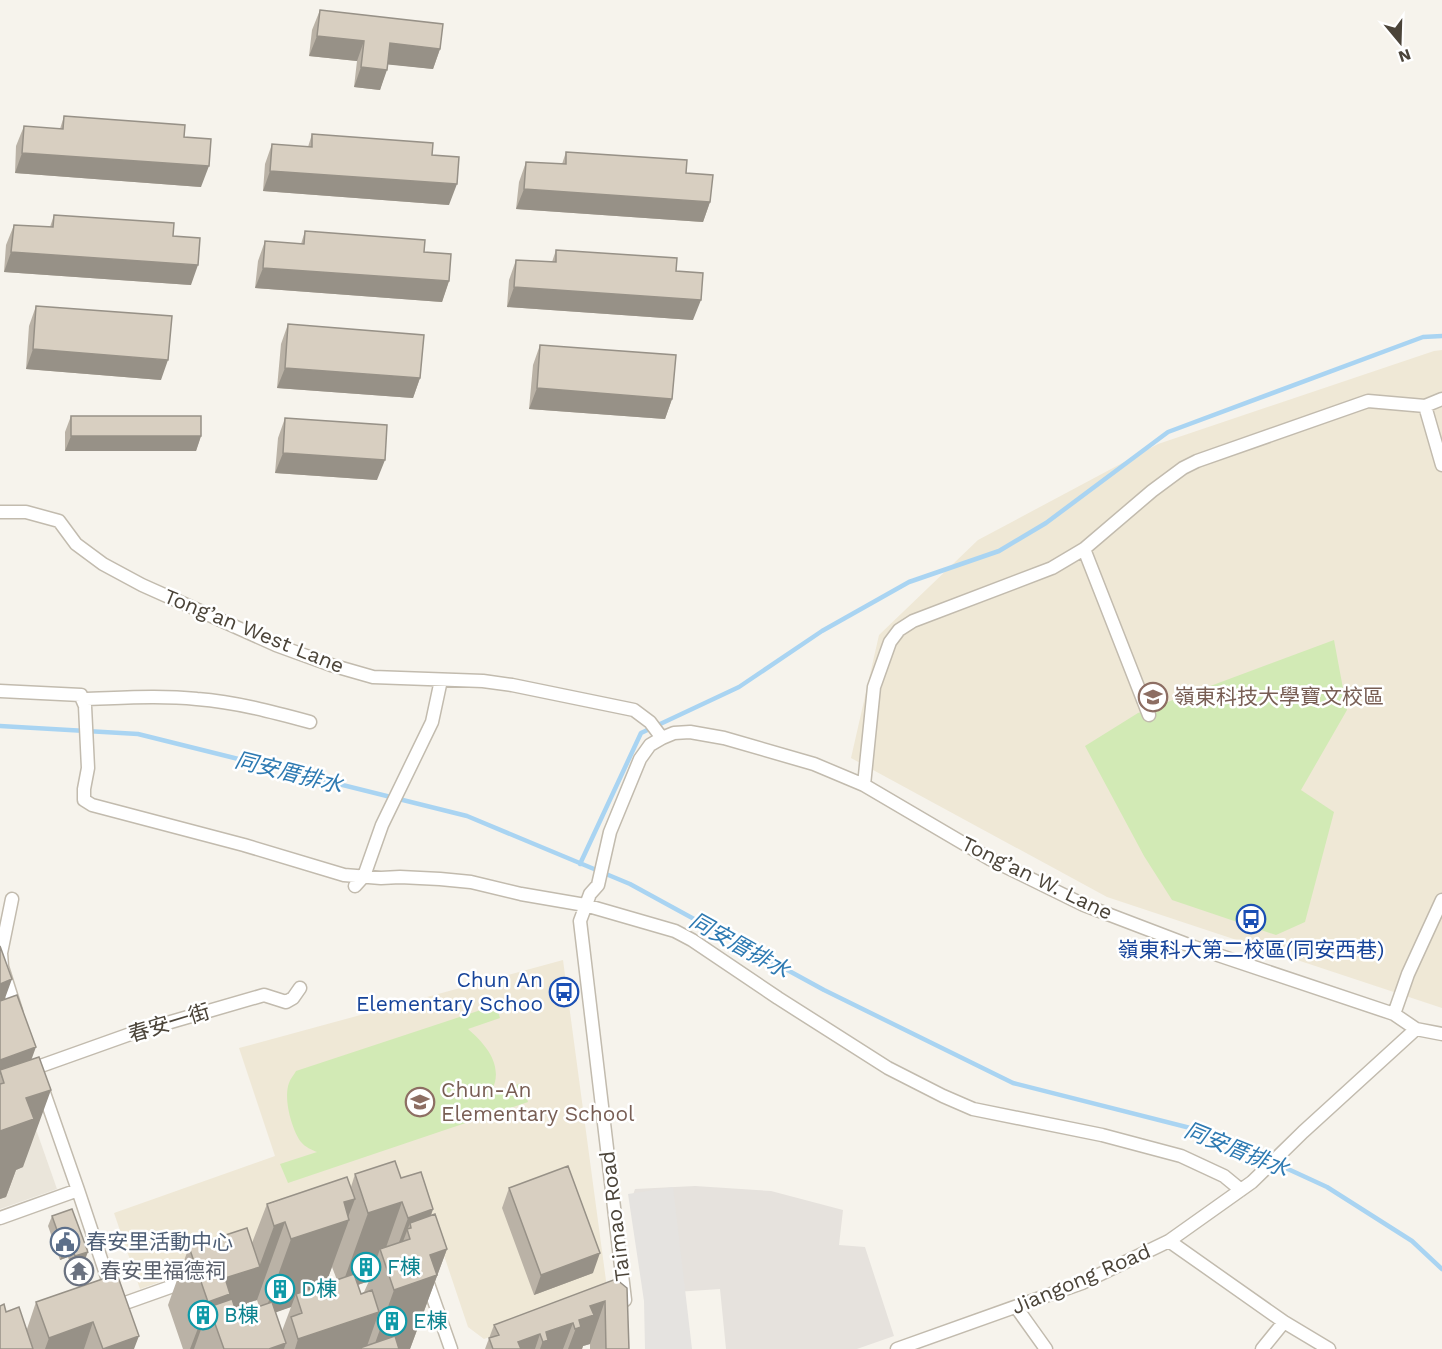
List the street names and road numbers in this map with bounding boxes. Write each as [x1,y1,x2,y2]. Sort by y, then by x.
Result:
street label: Tong’an West Lane [160,583,348,678]
street label: Tong’an W. Lane [958,830,1117,925]
street label: 春安一街 [125,998,213,1047]
street label: Taimao Road [594,1150,635,1283]
street label: Jiangong Road [1008,1238,1154,1319]

